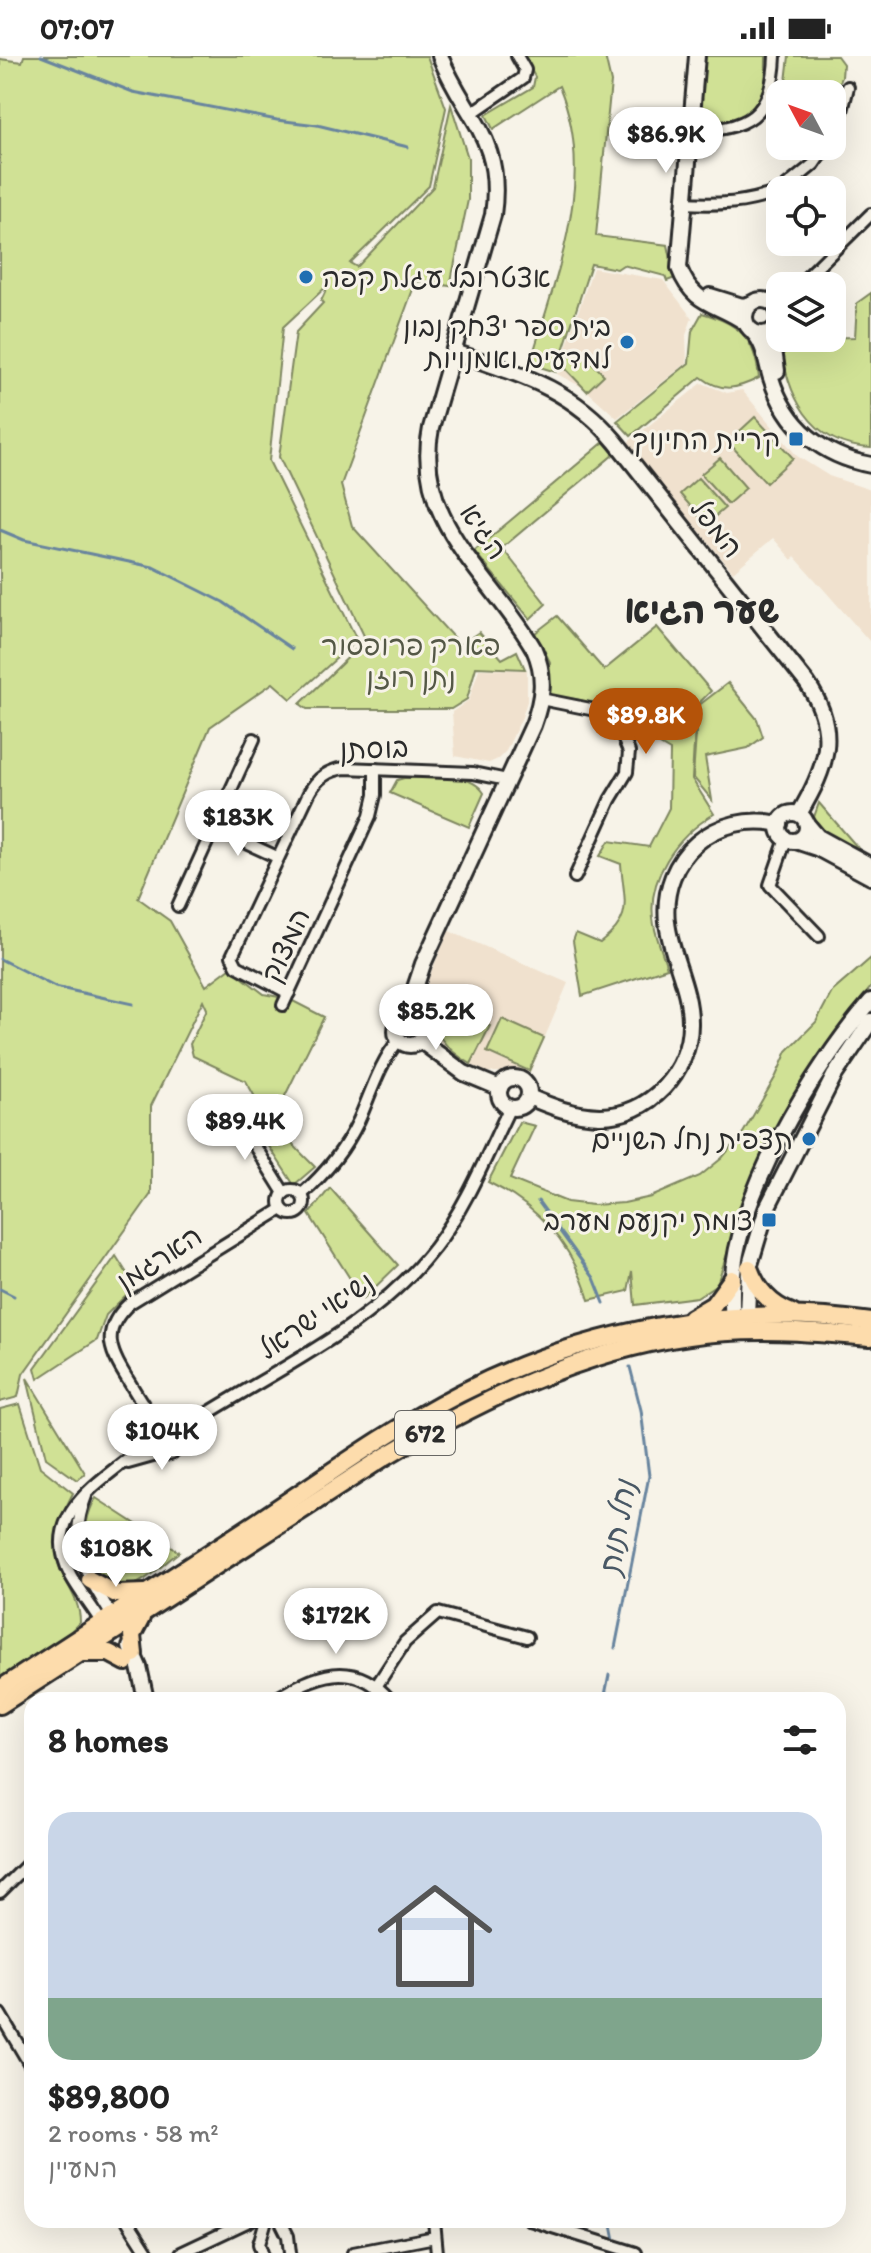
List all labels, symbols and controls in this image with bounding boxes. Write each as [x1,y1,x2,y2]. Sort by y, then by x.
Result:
text: 07:07 [40,10,114,47]
north arrow [766,80,846,160]
map controls [766,80,846,352]
pin: $86.9K [601,107,731,175]
text: $86.9K [627,117,705,149]
button: locate [766,176,846,256]
place label: אצטרובל עגלת קפה [322,260,551,295]
marker: אצטרובל עגלת קפה [297,268,315,286]
button: layers [766,272,846,352]
place label: בית ספר יצחק נבון למדעים ואמנויות [403,309,612,375]
marker: בית ספר יצחק נבון למדעים ואמנויות [618,333,636,351]
place label: קריית החינוך [632,422,780,457]
marker: קריית החינוך [787,430,805,448]
street label: המפל [684,492,750,564]
street label: הגיא [453,497,515,565]
district label: שער הגיא [624,589,780,632]
park label: פארק פרופסור נתן רוזן [321,628,501,695]
pin: $89.8K [581,688,711,756]
text: $89.8K [607,698,685,730]
street label: בוסתן [339,730,409,767]
pin: $183K [182,790,294,858]
text: $183K [203,800,273,832]
street label: המצוק [253,902,318,988]
pin: $85.2K [371,984,501,1052]
text: $85.2K [397,994,475,1026]
pin: $89.4K [180,1094,310,1162]
text: $89.4K [205,1104,285,1136]
place label: תצפית נחל השניים [591,1122,793,1156]
marker: תצפית נחל השניים [800,1130,818,1148]
place label: צומת יקנעם מערב [544,1203,753,1238]
marker: צומת יקנעם מערב [760,1211,778,1229]
street label: הארגמן [110,1218,209,1299]
street label: נשיאי ישראל [252,1264,380,1366]
pin: $104K [106,1404,218,1472]
road number: 672 [395,1411,455,1455]
text: $104K [125,1414,199,1446]
water label: נחל תות [590,1475,644,1580]
pin: $108K [60,1521,172,1589]
text: $108K [80,1531,152,1563]
pin: $172K [280,1588,392,1656]
text: $172K [302,1598,370,1630]
icon: filters [778,1718,822,1762]
text: 8 homes [48,1720,169,1761]
icon: home [363,1864,507,2008]
text: $89,800 [48,2076,170,2117]
text: 2 rooms · 58 m² [48,2117,219,2149]
text: המעיין [48,2152,117,2184]

